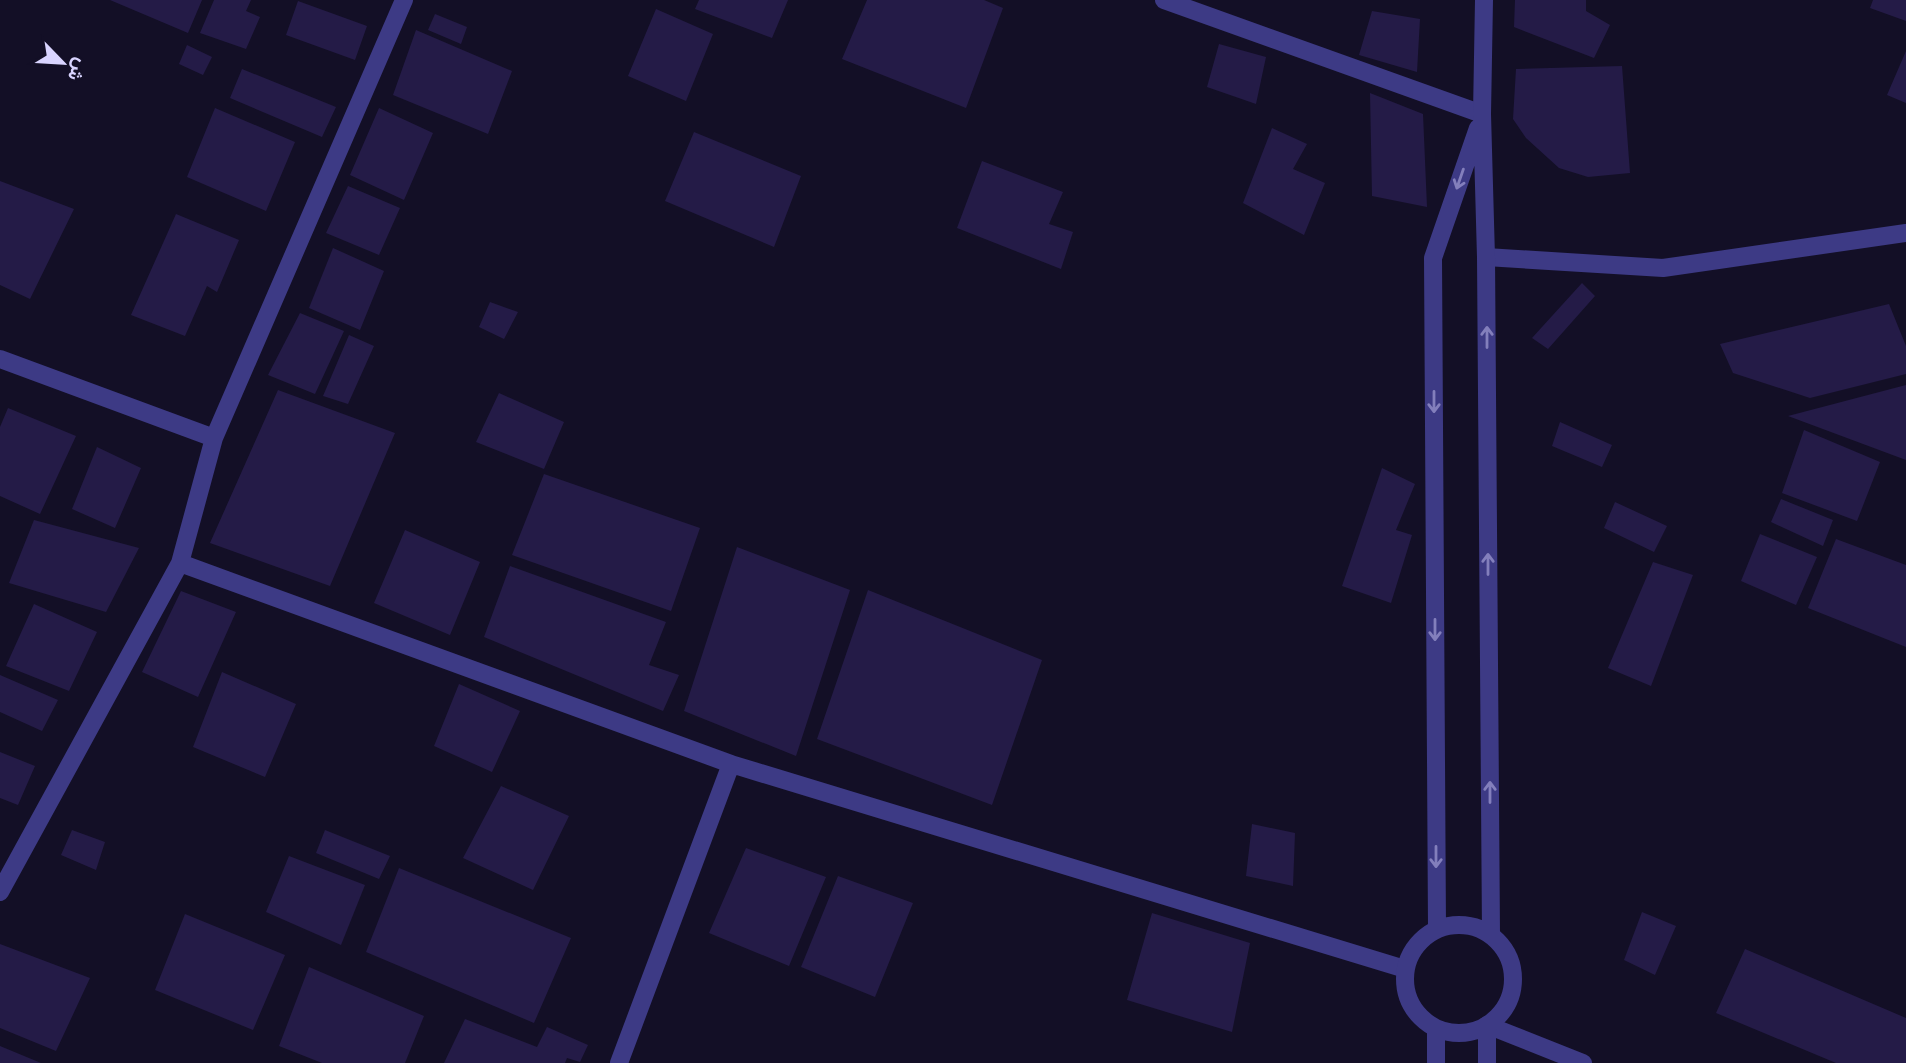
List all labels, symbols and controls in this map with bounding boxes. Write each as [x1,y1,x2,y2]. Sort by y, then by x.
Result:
north arrow [28,28,98,98]
text: ش [62,54,95,86]
one-way arrow [1453,168,1466,190]
one-way arrow [1480,326,1494,349]
one-way arrow [1427,390,1441,413]
one-way arrow [1481,553,1495,576]
one-way arrow [1428,618,1442,641]
one-way arrow [1483,781,1497,804]
one-way arrow [1429,845,1443,868]

